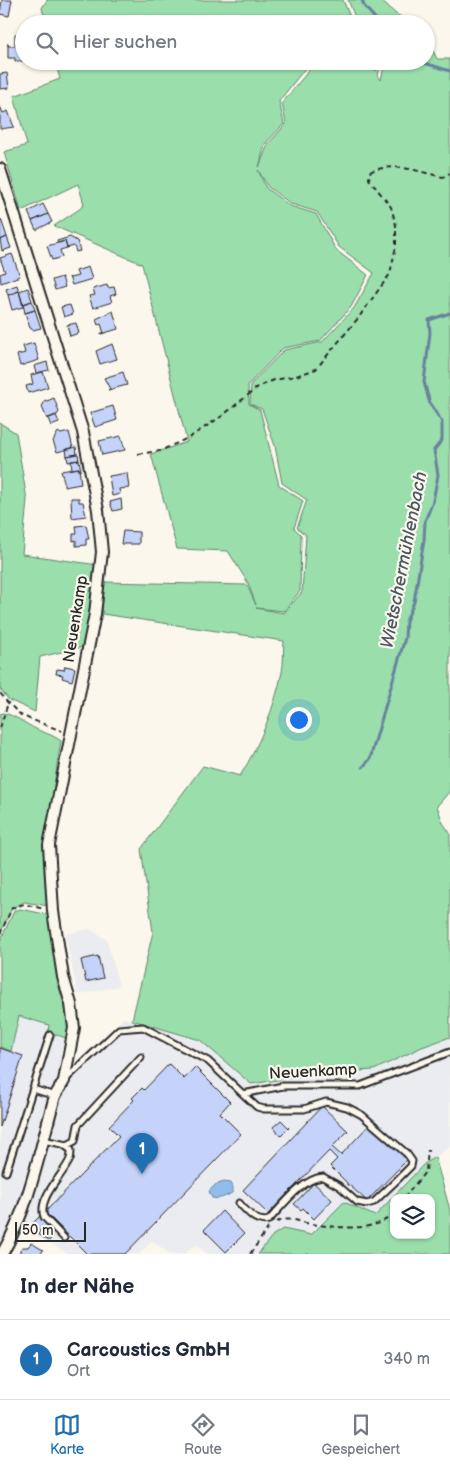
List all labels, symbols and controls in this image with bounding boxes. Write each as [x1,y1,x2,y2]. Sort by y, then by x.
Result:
search box [15,15,435,70]
icon: search [33,29,61,57]
text: Hier suchen [73,31,177,54]
water label: Wietschermühlenbach [377,470,431,650]
street label: Neuenkamp [60,574,92,664]
your location [286,707,312,733]
street label: Neuenkamp [269,1060,357,1084]
pin: 1 [126,1133,158,1174]
map controls [390,1194,435,1239]
button: layers [390,1194,435,1239]
scale bar [15,1219,86,1242]
text: 50 m [22,1222,54,1239]
text: In der Nähe [20,1274,134,1299]
text: Carcoustics GmbH [67,1339,230,1362]
text: 1 [33,1350,39,1369]
text: 340 m [383,1350,430,1369]
text: Ort [67,1362,90,1381]
tab: Karte [50,1411,84,1458]
tab: Route [184,1411,222,1458]
tab: Gespeichert [322,1411,400,1458]

